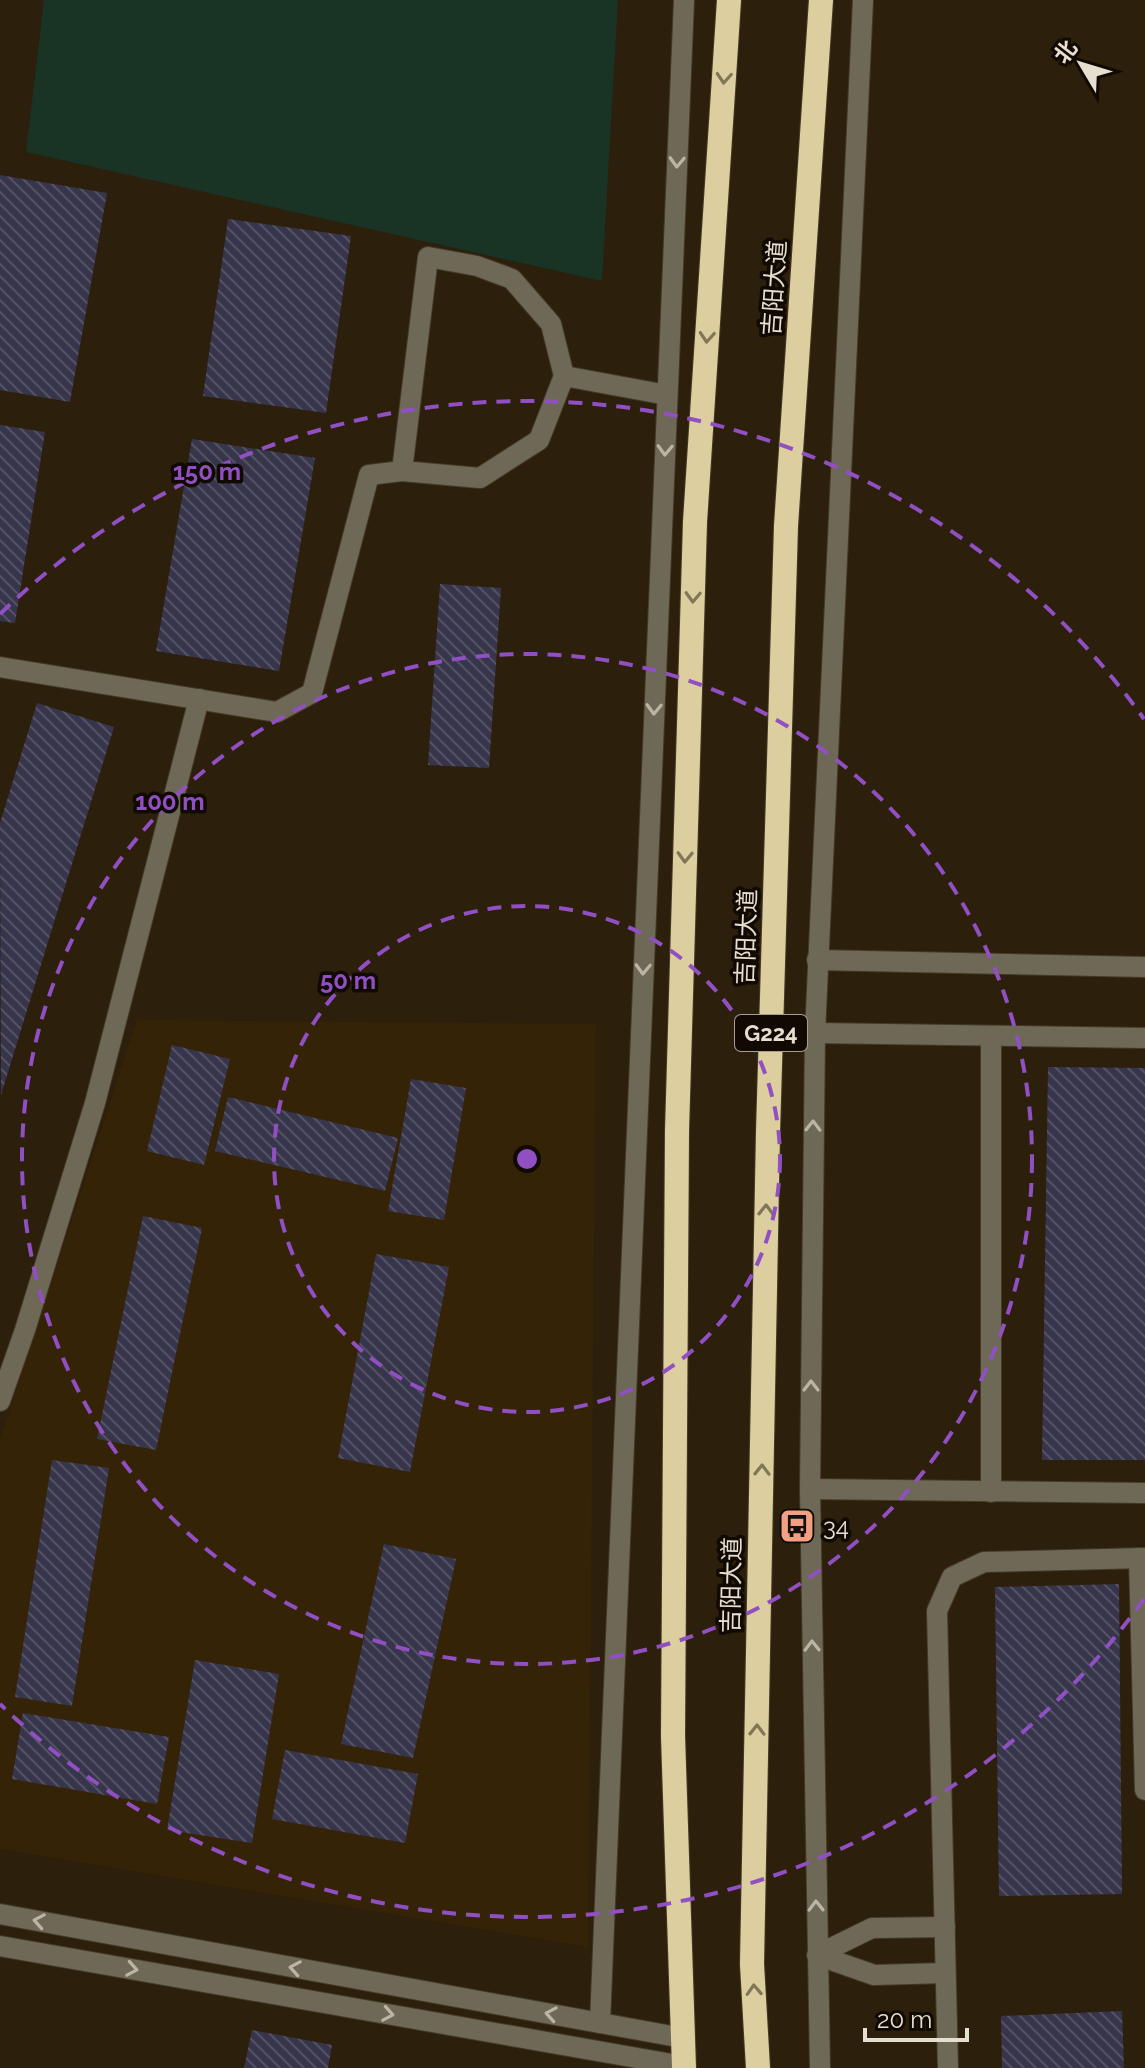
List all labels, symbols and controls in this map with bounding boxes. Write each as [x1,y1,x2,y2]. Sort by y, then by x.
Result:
north arrow [1041,24,1121,104]
text: 北 [1048,35,1082,68]
one-way arrow [716,72,733,85]
one-way arrow [668,156,685,169]
street label: 吉阳大道 [756,239,792,337]
one-way arrow [699,331,716,344]
one-way arrow [656,444,673,457]
text: 150 m [173,457,241,486]
one-way arrow [684,591,702,604]
one-way arrow [646,703,663,716]
text: 100 m [135,787,205,816]
one-way arrow [677,851,694,864]
street label: 吉阳大道 [730,889,762,985]
one-way arrow [635,963,652,976]
text: 50 m [320,966,376,995]
road number: G224 [735,1015,807,1051]
one-way arrow [805,1119,822,1132]
centre of rings [513,1145,541,1173]
one-way arrow [758,1203,775,1216]
one-way arrow [802,1379,820,1392]
one-way arrow [753,1463,770,1476]
bus stop icon: 34 [778,1507,816,1545]
place label: 34 [823,1512,849,1541]
street label: 吉阳大道 [716,1537,746,1633]
one-way arrow [804,1639,821,1652]
one-way arrow [748,1723,765,1736]
one-way arrow [808,1899,825,1912]
one-way arrow [33,1914,46,1931]
one-way arrow [125,1960,139,1977]
one-way arrow [288,1960,302,1977]
one-way arrow [745,1983,762,1996]
scale bar [865,1992,967,2042]
one-way arrow [381,2005,395,2022]
text: 20 m [877,2005,932,2034]
one-way arrow [544,2007,558,2024]

